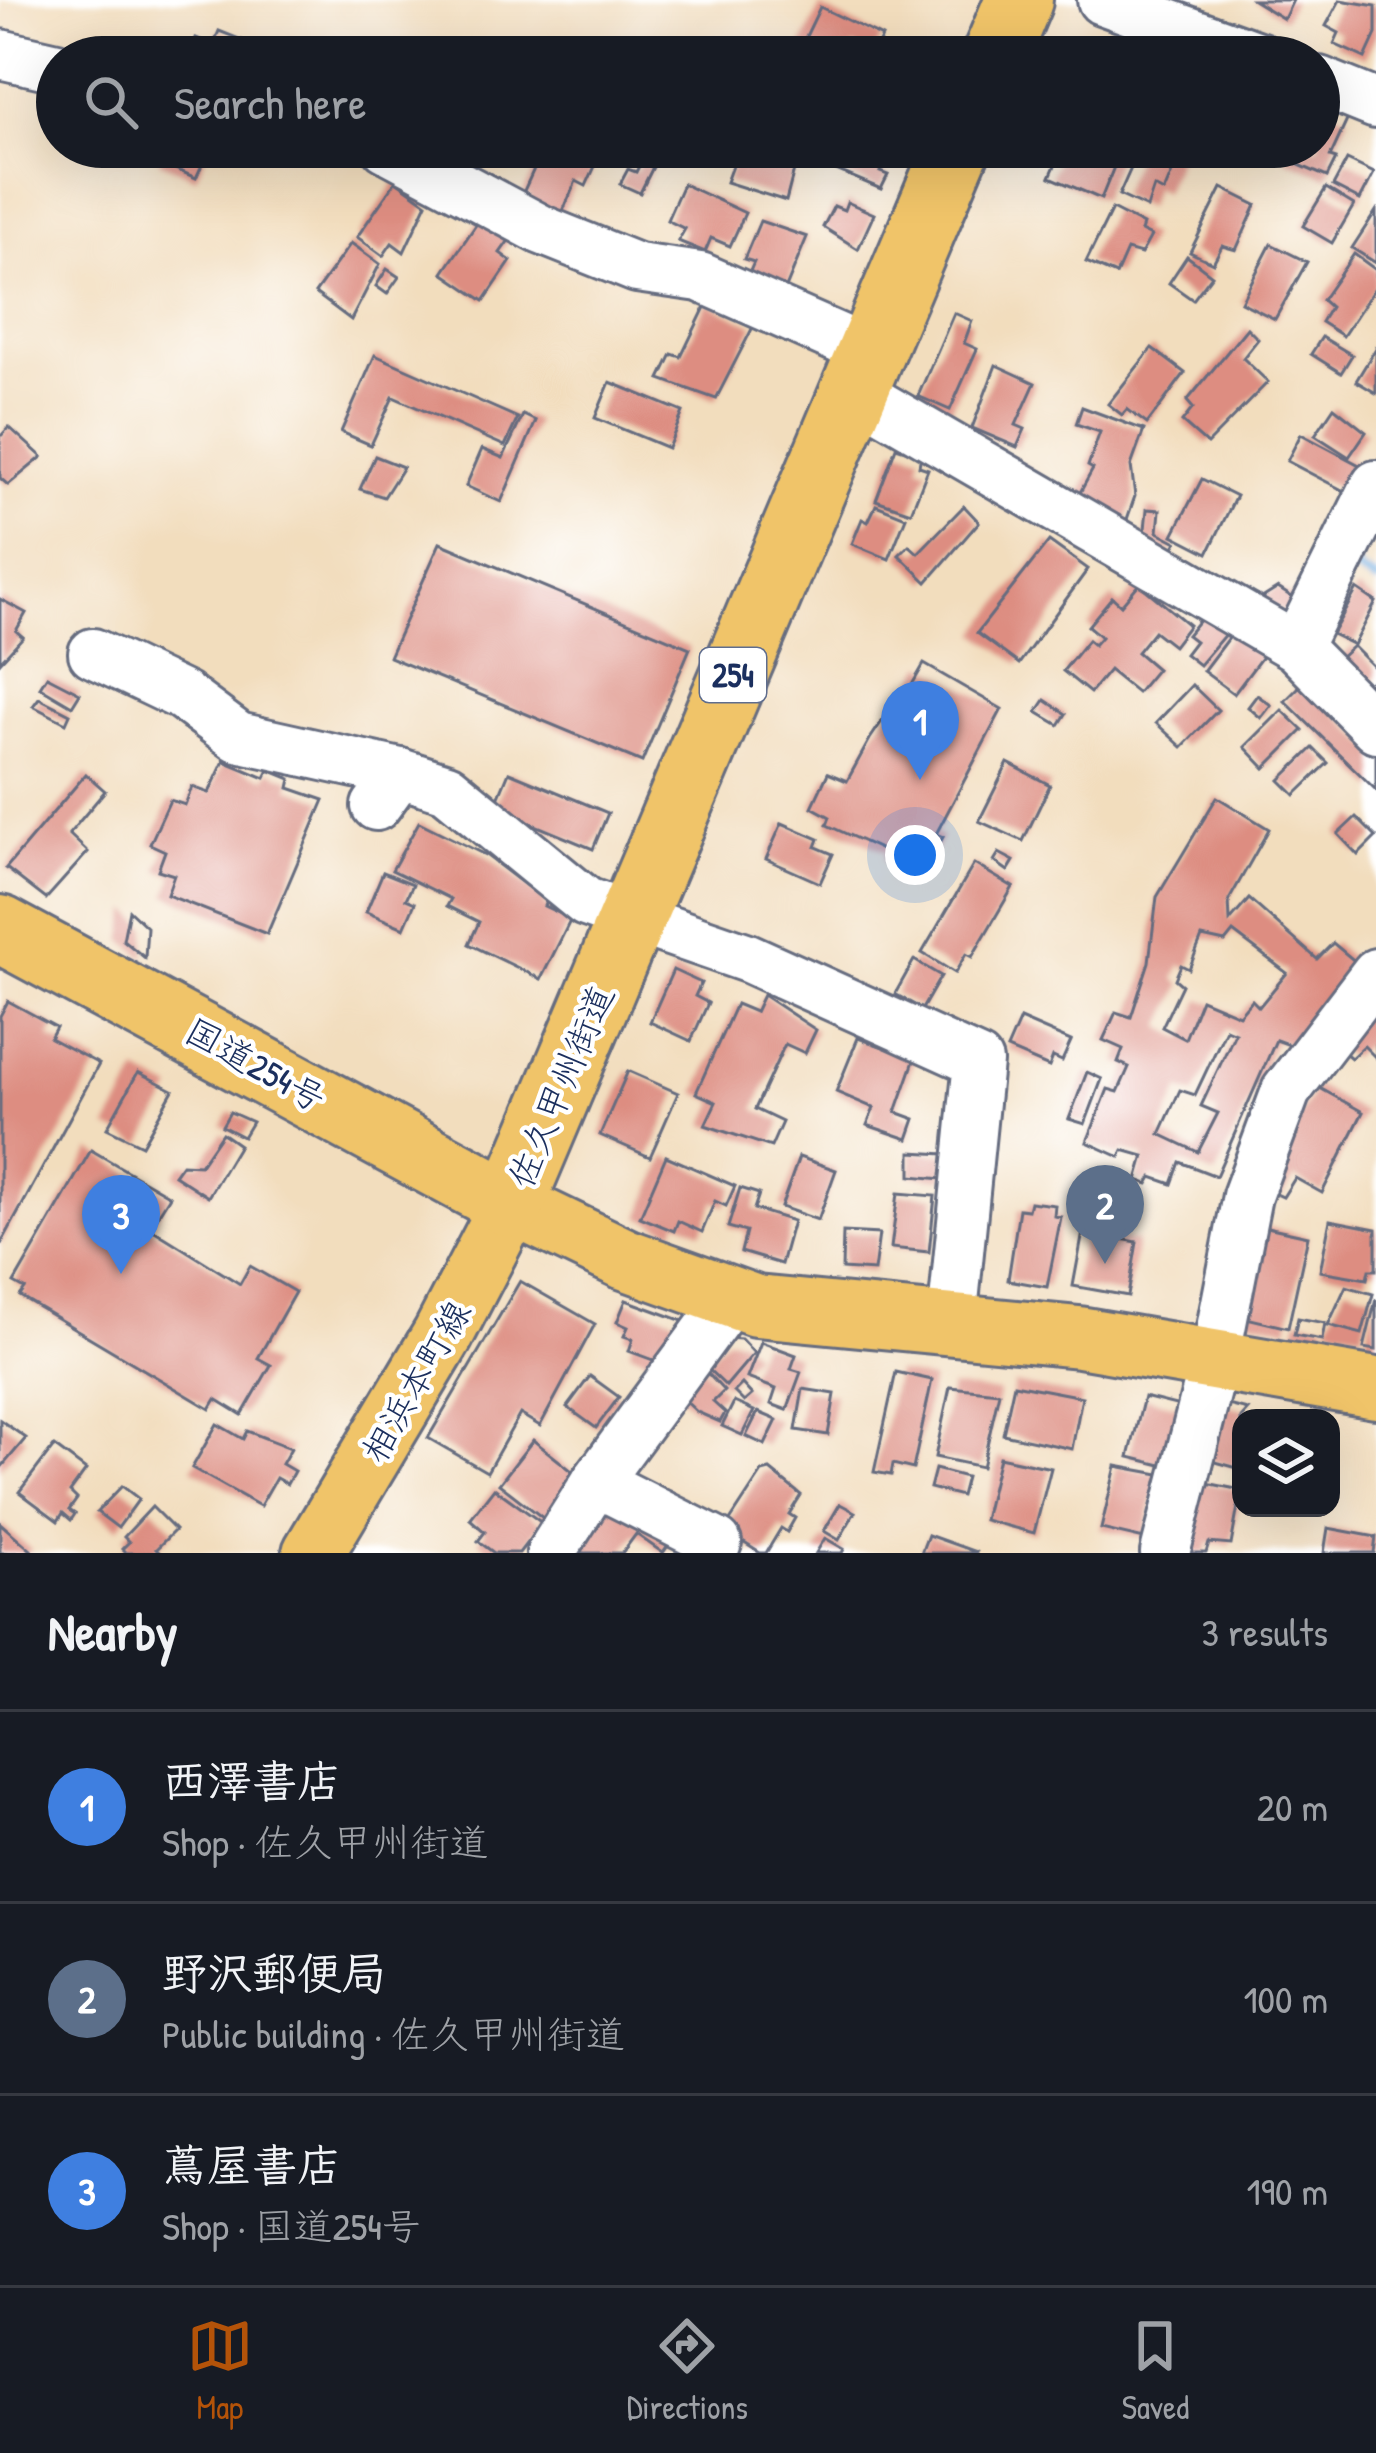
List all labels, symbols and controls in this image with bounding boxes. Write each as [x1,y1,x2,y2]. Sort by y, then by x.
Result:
search box [36,36,1340,168]
icon: search [78,69,144,135]
text: Search here [174,72,366,133]
road number: 254 [700,648,766,702]
pin: 1 [881,681,959,780]
your location [885,825,945,885]
street label: 佐久甲州街道 [495,977,625,1195]
street label: 国道254号 [177,1005,335,1123]
pin: 2 [1066,1165,1144,1264]
pin: 3 [82,1175,160,1274]
street label: 相浜本町線 [349,1291,481,1471]
map controls [1232,1409,1340,1517]
button: layers [1232,1409,1340,1517]
text: Nearby [48,1597,178,1666]
text: 3 results [1202,1605,1328,1658]
text: 西澤書店 [162,1750,342,1811]
text: 1 [80,1780,94,1833]
text: 20 m [1257,1780,1328,1833]
text: Shop · 佐久甲州街道 [162,1815,488,1868]
text: 野沢郵便局 [162,1942,387,2003]
text: 2 [78,1972,96,2025]
text: 100 m [1243,1972,1328,2025]
text: Public building · 佐久甲州街道 [162,2007,625,2060]
text: 蔦屋書店 [162,2134,342,2195]
text: 3 [78,2164,96,2217]
text: 190 m [1247,2164,1328,2217]
text: Shop · 国道254号 [162,2199,421,2252]
tab: Map [187,2313,253,2429]
tab: Directions [627,2313,748,2429]
tab: Saved [1122,2313,1189,2429]

